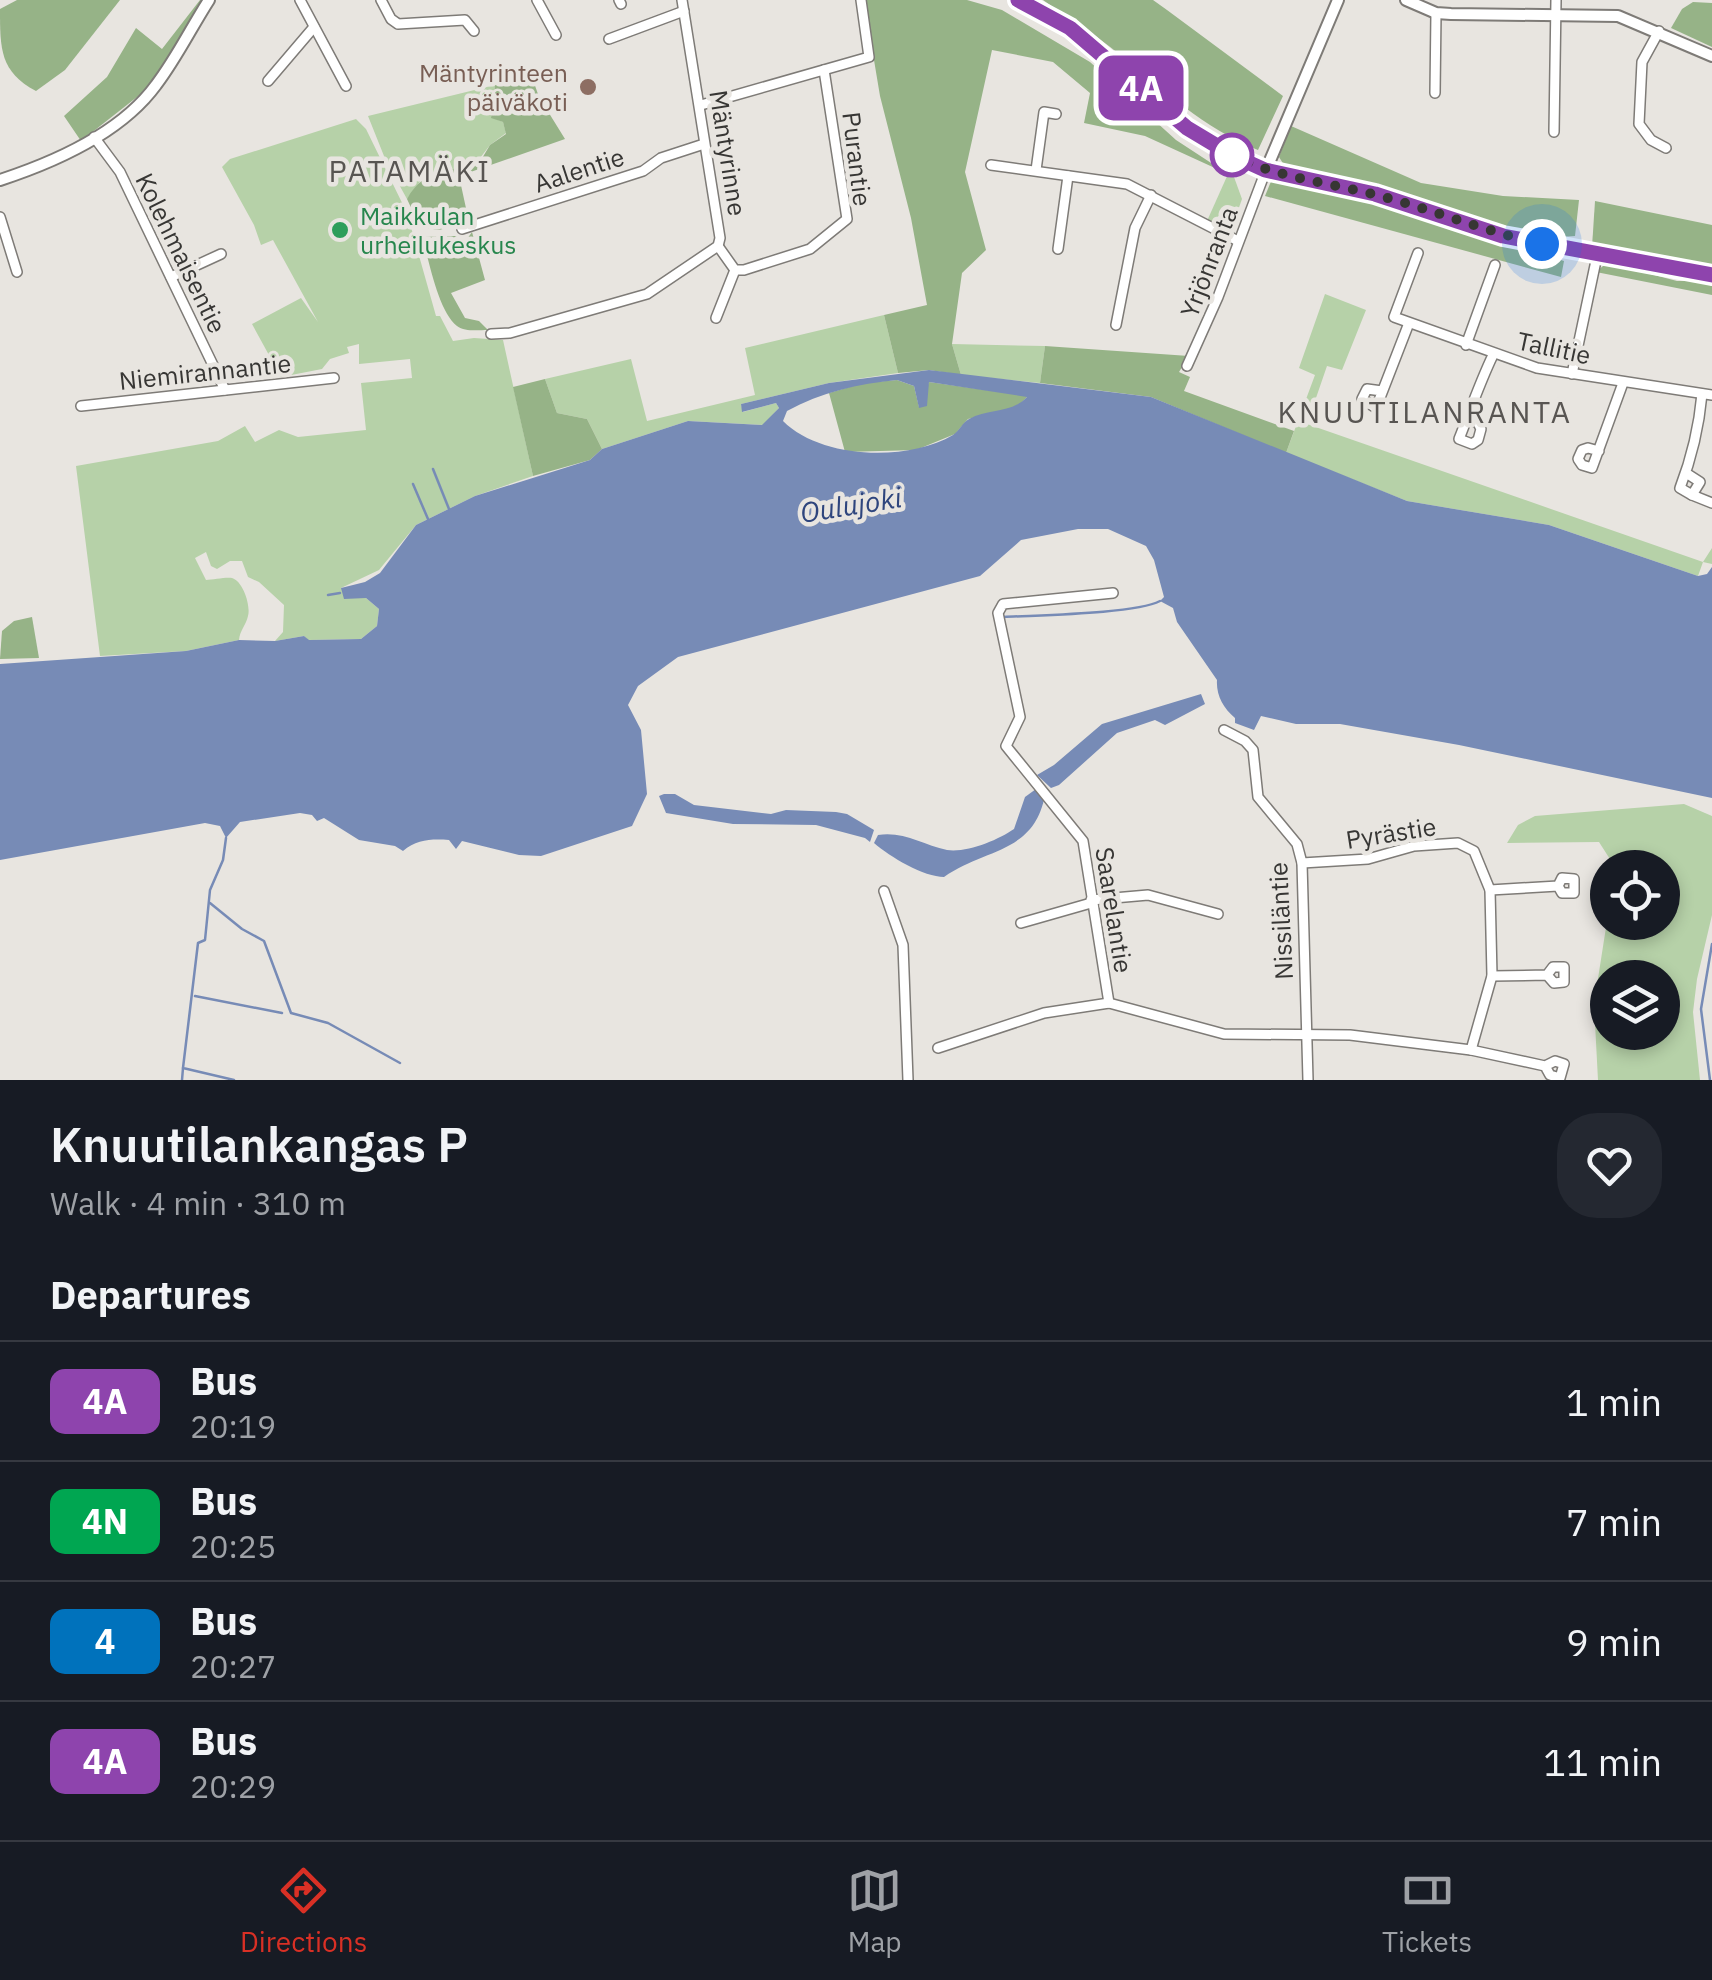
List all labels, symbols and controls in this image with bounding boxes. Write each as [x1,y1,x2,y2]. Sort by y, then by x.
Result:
place label: Mäntyrinteen päiväkoti [419,56,568,118]
line badge: 4A [1096,56,1186,120]
text: 4A [1119,65,1163,111]
marker: Mäntyrinteen päiväkoti [577,76,599,98]
street label: Mäntyrinne [702,88,755,218]
street label: Purantie [835,110,880,208]
unlabelled marker [1211,134,1253,176]
street label: Aalentie [530,139,628,200]
district label: PATAMÄKI [328,151,492,190]
street label: Kolehmaisentie [128,167,234,338]
place label: Maikkulan urheilukeskus [360,199,517,261]
street label: Yrjönranta [1172,202,1245,322]
marker: Maikkulan urheilukeskus [329,219,351,241]
your location [1517,219,1567,269]
street label: Tallitie [1514,324,1594,371]
street label: Niemirannantie [117,346,293,397]
district label: KNUUTILANRANTA [1278,392,1572,431]
water label: Oulujoki [798,478,905,531]
street label: Pyrästie [1343,809,1438,856]
street label: Saarelantie [1088,845,1141,975]
map controls [1590,850,1680,1050]
button: locate [1590,850,1680,940]
street label: Nissiläntie [1261,862,1300,981]
button: layers [1590,960,1680,1050]
text: Knuutilankangas P [50,1113,468,1175]
button: heart [1557,1113,1662,1218]
text: Walk · 4 min · 310 m [50,1182,346,1224]
text: Departures [50,1270,251,1319]
text: Bus [190,1356,257,1405]
text: 1 min [1566,1377,1662,1426]
text: 4A [83,1378,127,1424]
text: 20:19 [190,1405,276,1447]
text: Bus [190,1476,257,1525]
text: 7 min [1566,1497,1662,1546]
text: 4N [82,1498,128,1544]
text: 20:25 [190,1525,276,1567]
text: Bus [190,1596,257,1645]
text: 9 min [1566,1617,1662,1666]
text: 4 [94,1618,116,1664]
text: 20:27 [190,1645,276,1687]
text: Bus [190,1716,257,1765]
text: 11 min [1543,1737,1662,1786]
text: 4A [83,1738,127,1784]
text: 20:29 [190,1765,276,1807]
tab: Directions [240,1863,367,1960]
tab: Map [847,1863,902,1960]
tab: Tickets [1382,1863,1472,1960]

